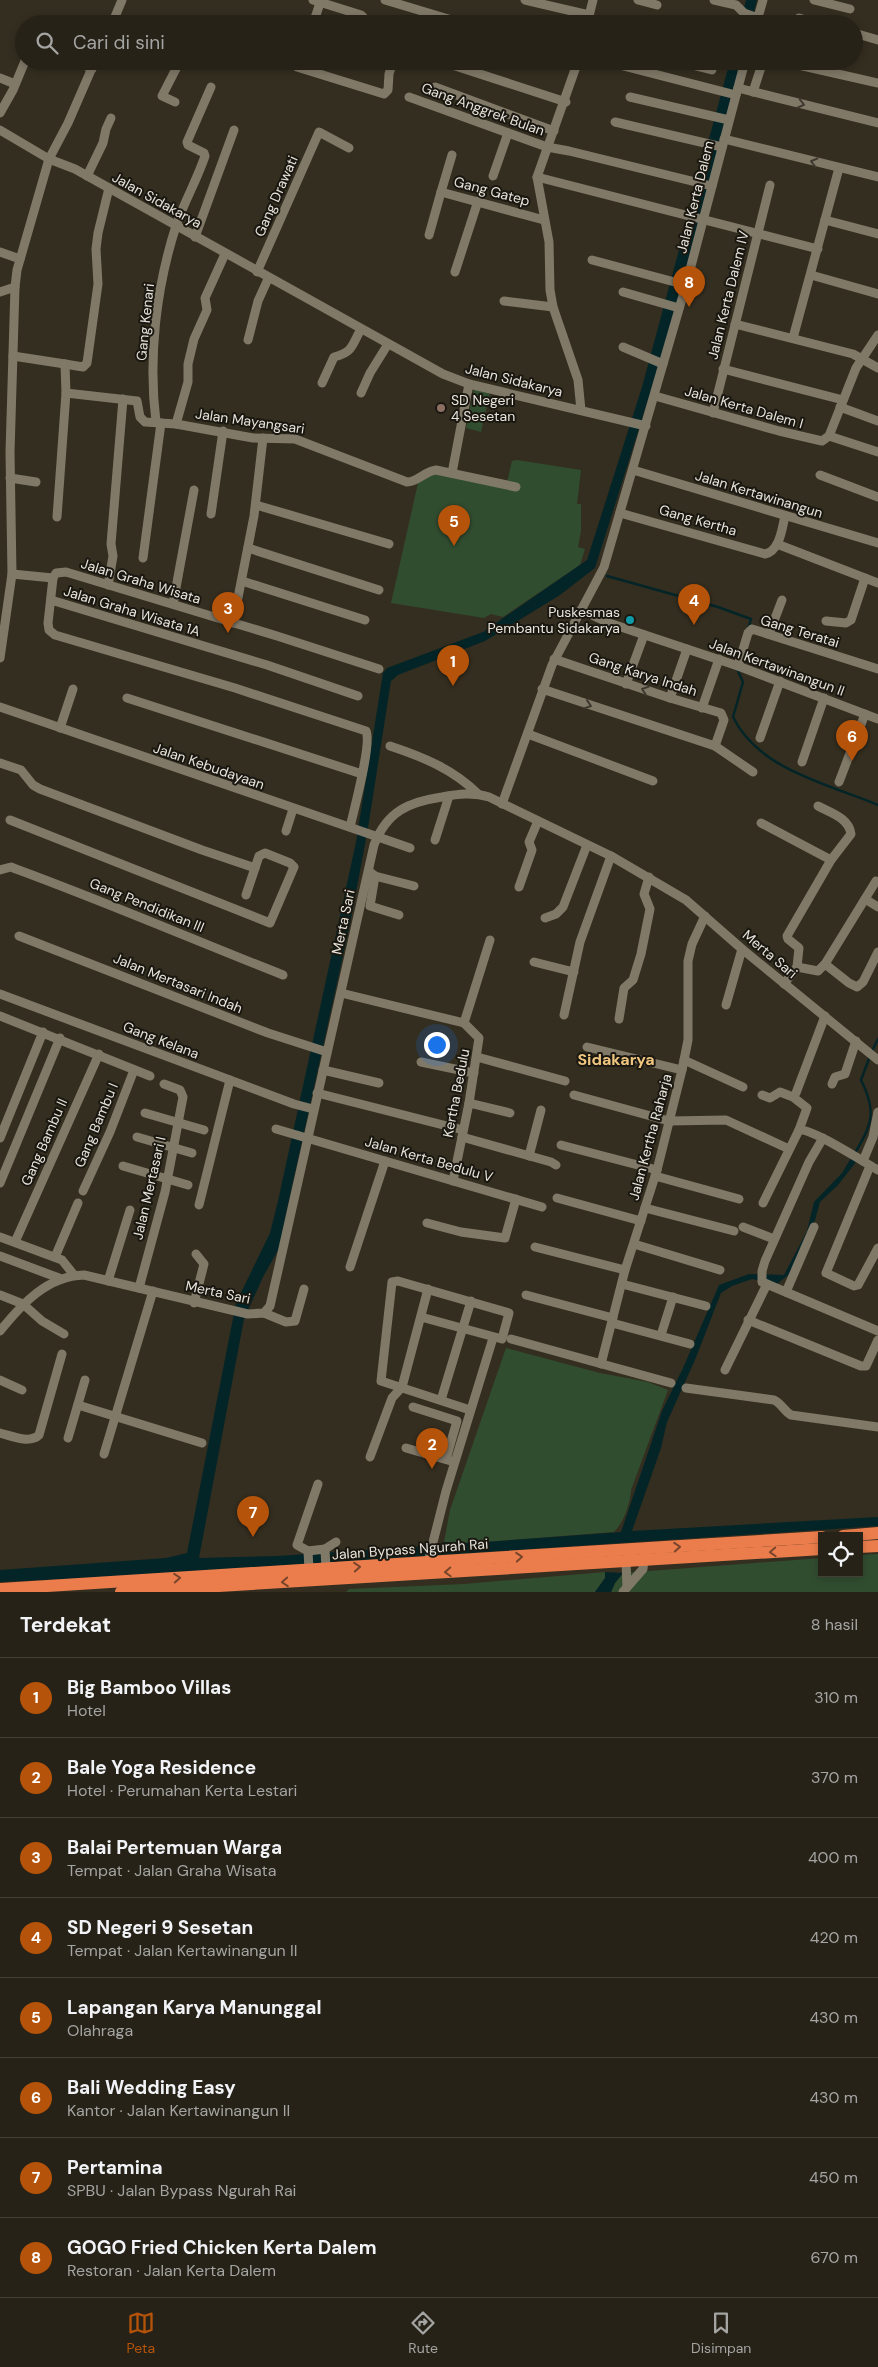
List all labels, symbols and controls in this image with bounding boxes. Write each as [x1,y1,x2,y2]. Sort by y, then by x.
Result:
search box [15,15,863,70]
icon: search [33,29,61,57]
text: Cari di sini [73,30,165,55]
street label: Gang Anggrek Bulan [419,78,547,140]
one-way arrow [796,98,805,109]
street label: Jalan Kerta Dalem [672,139,718,255]
street label: Gang Drawati [250,153,302,239]
one-way arrow [809,157,818,168]
street label: Jalan Sidakarya [109,168,205,232]
street label: Gang Gatep [452,172,532,210]
street label: Jalan Kerta Dalem IV [703,228,753,361]
pin: 8 [673,266,705,307]
street label: Gang Kenari [132,282,158,362]
street label: Jalan Sidakarya [463,359,565,401]
street label: Jalan Kerta Dalem I [683,381,805,433]
place label: SD Negeri 4 Sesetan [451,391,515,425]
marker: SD Negeri 4 Sesetan [435,402,447,414]
street label: Jalan Mayangsari [194,404,306,438]
street label: Jalan Kertawinangun [693,466,825,522]
street label: Gang Kertha [657,500,739,540]
pin: 5 [438,505,470,546]
street label: Jalan Graha Wisata [79,554,203,608]
street label: Jalan Graha Wisata 1A [62,582,202,640]
pin: 4 [678,584,710,625]
pin: 3 [212,592,244,633]
place label: Puskesmas Pembantu Sidakarya [488,603,620,637]
street label: Gang Teratai [758,610,842,652]
marker: Puskesmas Pembantu Sidakarya [624,614,636,626]
street label: Jalan Kertawinangun II [707,634,847,700]
pin: 1 [437,645,469,686]
street label: Gang Karya Indah [587,648,699,700]
one-way arrow [641,686,649,696]
one-way arrow [584,699,592,709]
pin: 6 [836,720,868,761]
street label: Jalan Kebudayaan [151,739,267,793]
street label: Gang Pendidikan III [87,874,207,936]
street label: Merta Sari [327,888,359,956]
street label: Merta Sari [739,926,801,982]
street label: Jalan Mertasari Indah [111,949,245,1017]
street label: Gang Kelana [120,1017,202,1063]
your location [424,1032,450,1058]
street label: Kertha Bedulu [439,1047,473,1139]
district label: Sidakarya [577,1049,655,1070]
street label: Jalan Kertha Raharja [624,1072,676,1202]
street label: Gang Bambu I [70,1080,122,1170]
street label: Gang Bambu II [17,1096,71,1188]
street label: Jalan Kerta Bedulu V [363,1132,496,1186]
street label: Jalan Mertasari I [128,1135,170,1241]
street label: Merta Sari [184,1276,252,1308]
pin: 2 [416,1428,448,1469]
pin: 7 [237,1496,269,1537]
map controls [818,1532,863,1577]
button: locate [818,1532,863,1577]
street label: Jalan Bypass Ngurah Rai [331,1535,489,1563]
one-way arrow [673,1541,681,1552]
one-way arrow [769,1546,777,1557]
one-way arrow [515,1551,523,1562]
one-way arrow [353,1562,361,1573]
one-way arrow [443,1566,451,1577]
one-way arrow [173,1572,181,1583]
one-way arrow [281,1576,289,1587]
text: Terdekat [20,1611,111,1639]
text: 8 hasil [811,1614,858,1635]
text: Big Bamboo Villas [67,1675,231,1700]
text: 1 [33,1687,39,1708]
text: 310 m [814,1687,858,1708]
text: Hotel [67,1700,106,1721]
text: Bale Yoga Residence [67,1755,256,1780]
text: 2 [31,1767,41,1788]
text: 370 m [811,1767,858,1788]
text: Hotel · Perumahan Kerta Lestari [67,1780,297,1801]
text: Balai Pertemuan Warga [67,1835,282,1860]
text: 3 [31,1847,41,1868]
text: 400 m [808,1847,858,1868]
text: Tempat · Jalan Graha Wisata [67,1860,277,1881]
text: SD Negeri 9 Sesetan [67,1915,253,1940]
text: 4 [31,1927,41,1948]
text: 420 m [810,1927,858,1948]
text: Tempat · Jalan Kertawinangun II [67,1940,298,1961]
text: Lapangan Karya Manunggal [67,1995,322,2020]
text: 5 [31,2007,41,2028]
text: 430 m [809,2007,858,2028]
text: Olahraga [67,2020,133,2041]
text: Bali Wedding Easy [67,2075,236,2100]
text: 6 [31,2087,41,2108]
text: 430 m [809,2087,858,2108]
text: Kantor · Jalan Kertawinangun II [67,2100,290,2121]
text: Pertamina [67,2155,163,2180]
text: 7 [32,2167,40,2188]
text: 450 m [809,2167,858,2188]
text: SPBU · Jalan Bypass Ngurah Rai [67,2180,296,2201]
text: GOGO Fried Chicken Kerta Dalem [67,2235,377,2260]
text: 8 [31,2247,41,2268]
text: 670 m [811,2247,858,2268]
text: Restoran · Jalan Kerta Dalem [67,2260,276,2281]
tab: Peta [127,2309,155,2357]
tab: Rute [408,2309,438,2357]
tab: Disimpan [691,2309,751,2357]

